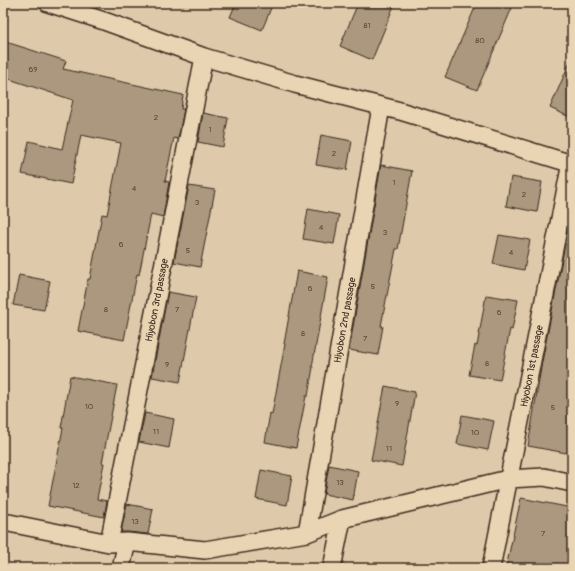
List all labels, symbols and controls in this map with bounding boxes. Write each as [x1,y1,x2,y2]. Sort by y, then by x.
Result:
house number: 81 [363,21,371,30]
house number: 80 [475,36,485,45]
house number: 69 [29,65,37,74]
house number: 2 [154,113,159,122]
house number: 1 [208,125,212,134]
house number: 2 [332,149,337,158]
house number: 1 [392,178,396,187]
house number: 4 [132,184,137,193]
house number: 2 [522,190,527,199]
house number: 3 [195,198,200,207]
house number: 4 [319,223,324,232]
house number: 3 [383,228,388,237]
house number: 6 [119,240,124,249]
house number: 5 [186,246,190,255]
house number: 4 [509,248,514,257]
street label: Hiyobon 3rd passage [143,257,171,343]
street label: Hiyobon 2nd passage [332,276,358,364]
house number: 5 [371,282,375,291]
house number: 6 [308,284,313,293]
house number: 8 [104,305,108,314]
house number: 7 [175,305,180,314]
house number: 6 [497,308,502,317]
street label: Hiyobon 1st passage [518,324,546,408]
house number: 8 [301,329,305,338]
house number: 7 [363,334,368,343]
house number: 8 [485,359,489,368]
house number: 9 [165,360,169,369]
house number: 9 [395,399,399,408]
house number: 10 [85,402,94,411]
house number: 5 [551,403,555,412]
house number: 11 [153,427,159,436]
house number: 10 [471,428,480,437]
house number: 11 [386,444,392,453]
house number: 13 [336,478,344,487]
house number: 12 [72,481,80,490]
house number: 13 [131,517,139,526]
house number: 7 [541,529,546,538]

